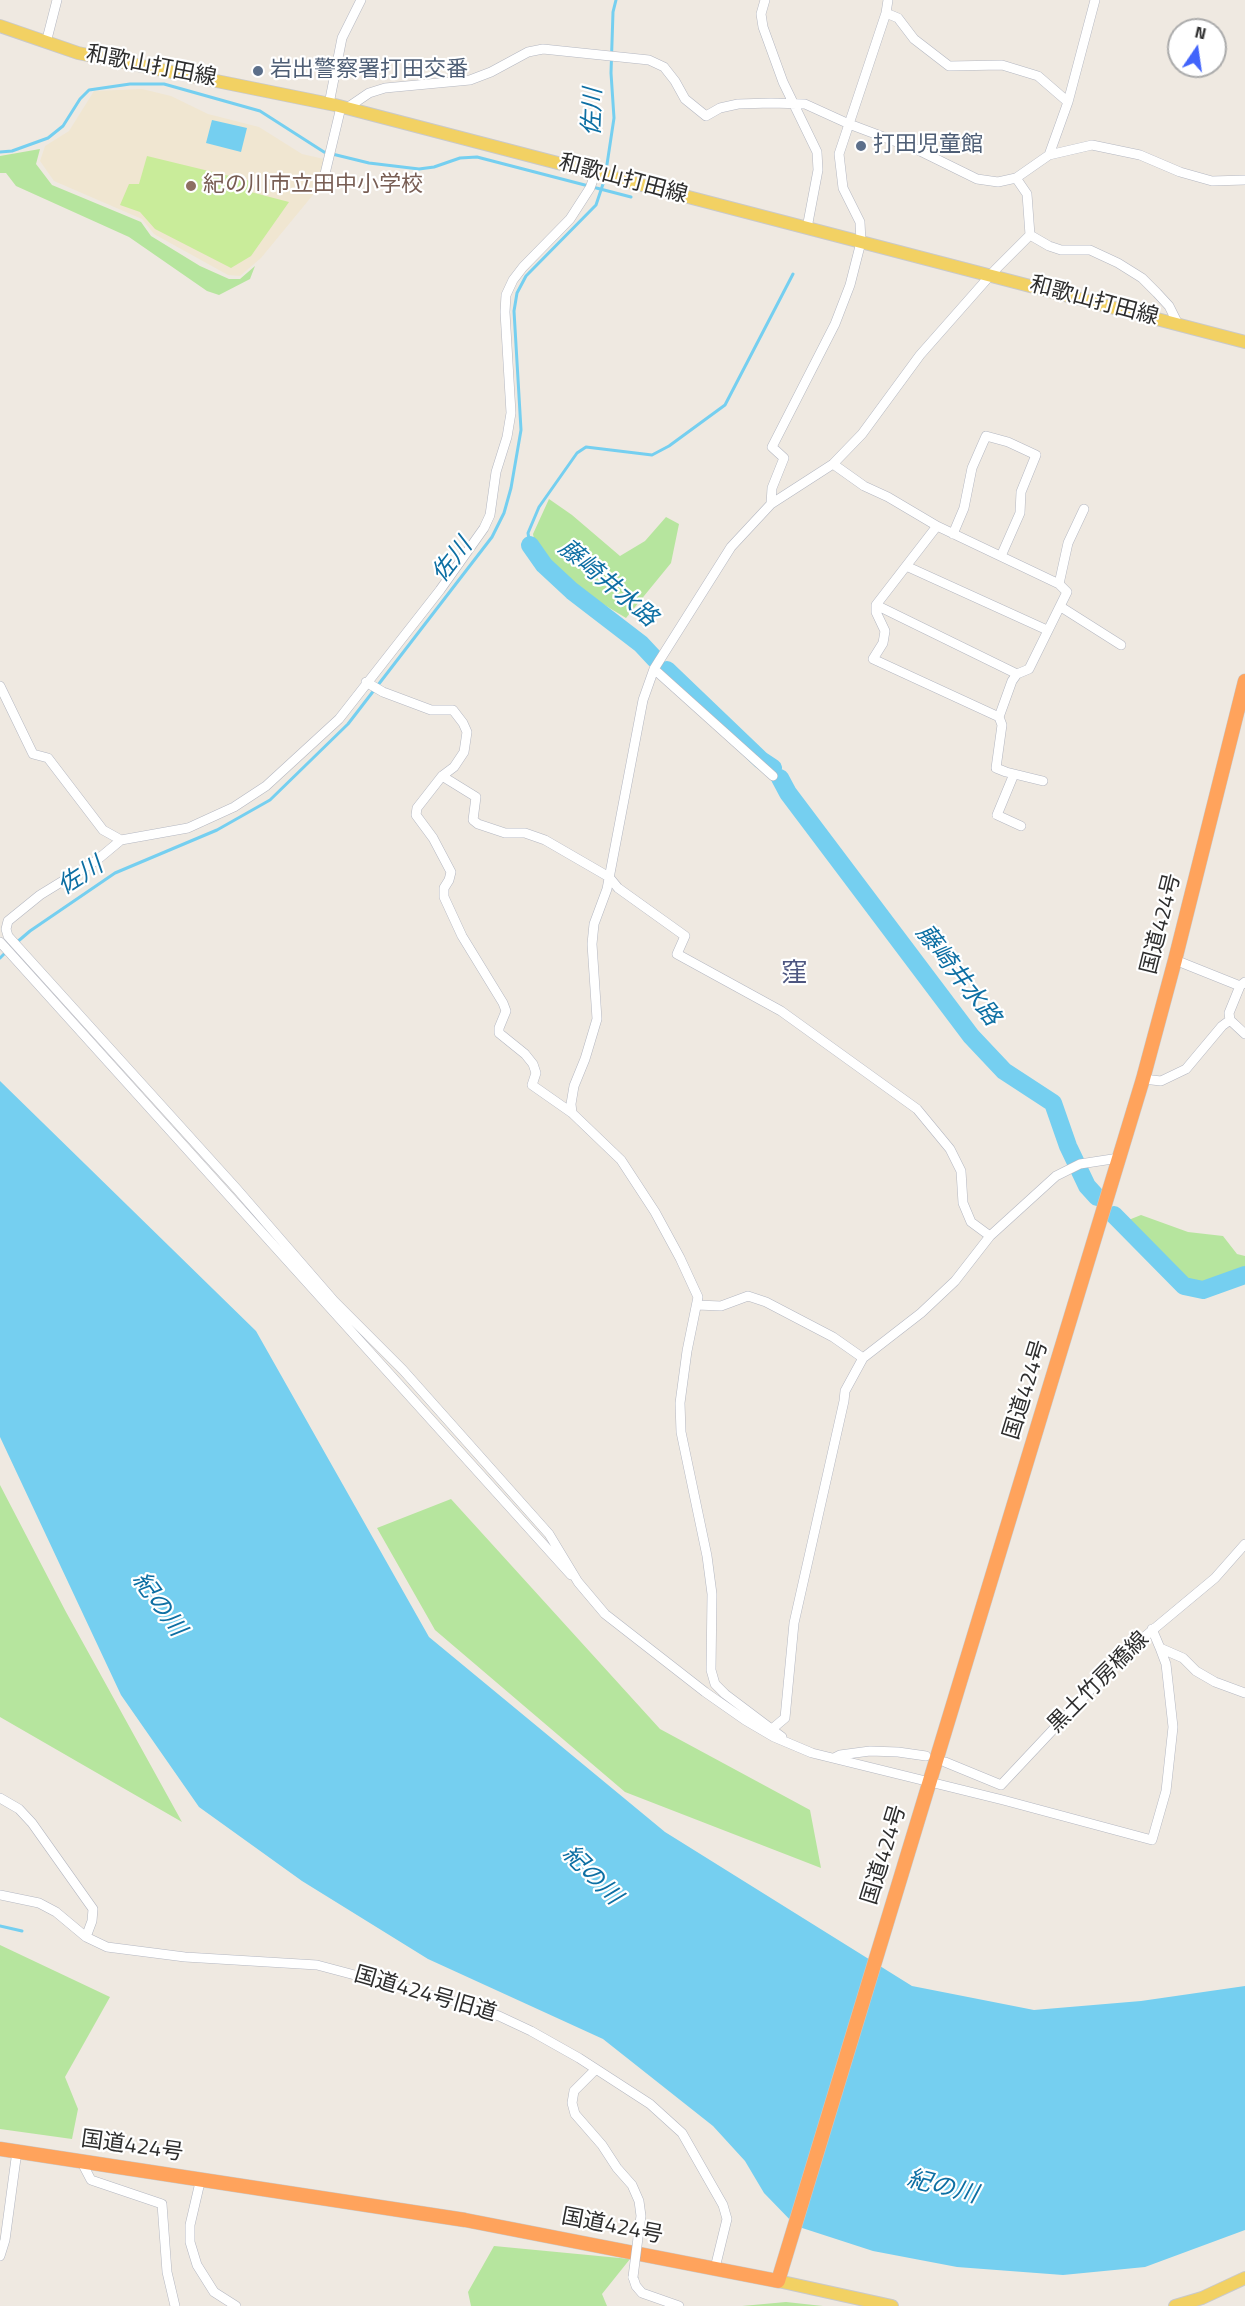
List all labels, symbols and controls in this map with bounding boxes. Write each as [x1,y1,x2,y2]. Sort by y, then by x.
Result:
north arrow [1167,18,1227,78]
text: N [1192,19,1209,45]
street label: 和歌山打田線 [84,41,218,93]
place label: 岩出警察署打田交番 [270,58,468,84]
marker: 岩出警察署打田交番 [251,64,265,78]
water label: 佐川 [579,88,609,136]
place label: 打田児童館 [873,133,983,159]
marker: 打田児童館 [854,139,868,153]
street label: 和歌山打田線 [556,150,690,210]
place label: 紀の川市立田中小学校 [203,173,423,199]
marker: 紀の川市立田中小学校 [184,179,198,193]
street label: 和歌山打田線 [1027,272,1161,332]
water label: 佐川 [427,533,479,589]
water label: 藤崎井水路 [552,534,662,634]
water label: 佐川 [53,852,109,902]
street label: 国道424号 [1137,871,1187,977]
water label: 藤崎井水路 [909,920,1005,1032]
district label: 窪 [781,959,807,991]
street label: 国道424号 [999,1337,1055,1443]
water label: 紀の川 [125,1567,191,1643]
street label: 黒土竹房橋線 [1043,1627,1155,1739]
street label: 国道424号 [857,1802,913,1908]
water label: 紀の川 [555,1840,627,1912]
street label: 国道424号旧道 [351,1962,499,2028]
street label: 国道424号 [79,2127,185,2167]
water label: 紀の川 [904,2165,980,2211]
street label: 国道424号 [559,2204,665,2250]

